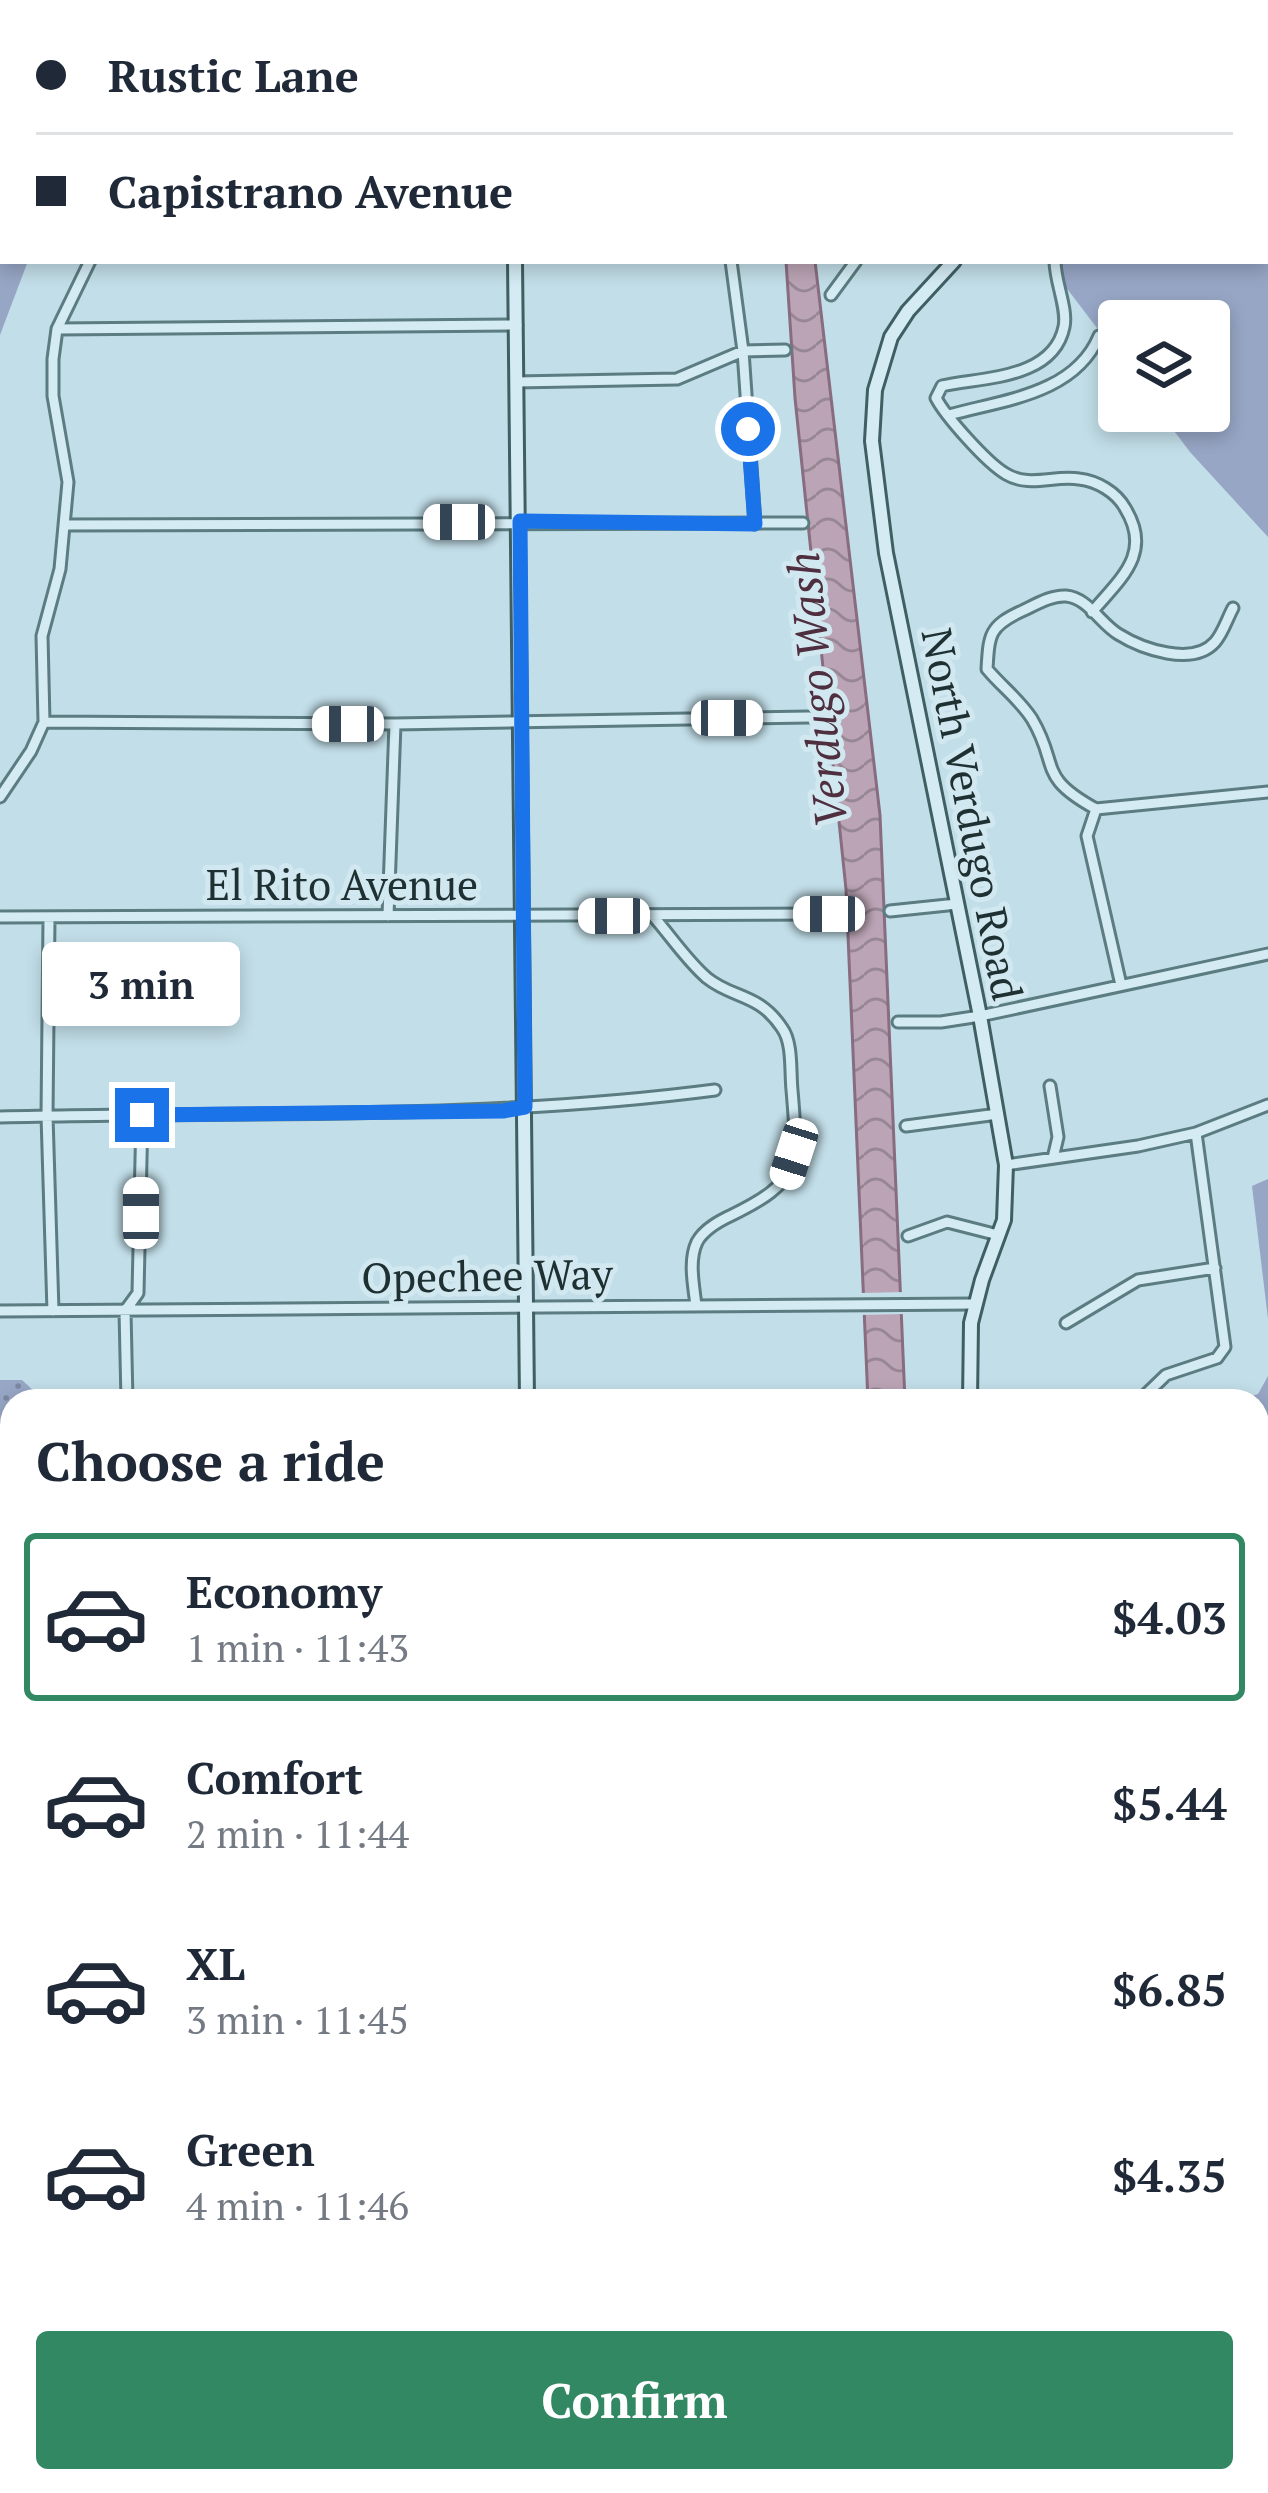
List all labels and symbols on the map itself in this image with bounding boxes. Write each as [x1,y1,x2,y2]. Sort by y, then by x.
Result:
route start [721,402,775,456]
car [423,504,495,540]
water label: Verdugo Wash [772,549,860,831]
street label: North Verdugo Road [909,623,1037,1005]
car [691,700,763,736]
car [312,706,384,742]
street label: El Rito Avenue [206,856,478,912]
car [793,896,865,932]
car [578,898,650,934]
callout: 3 min [43,941,241,1025]
route end [115,1088,169,1142]
car [766,1114,822,1194]
car [123,1177,159,1249]
street label: Opechee Way [361,1245,614,1305]

